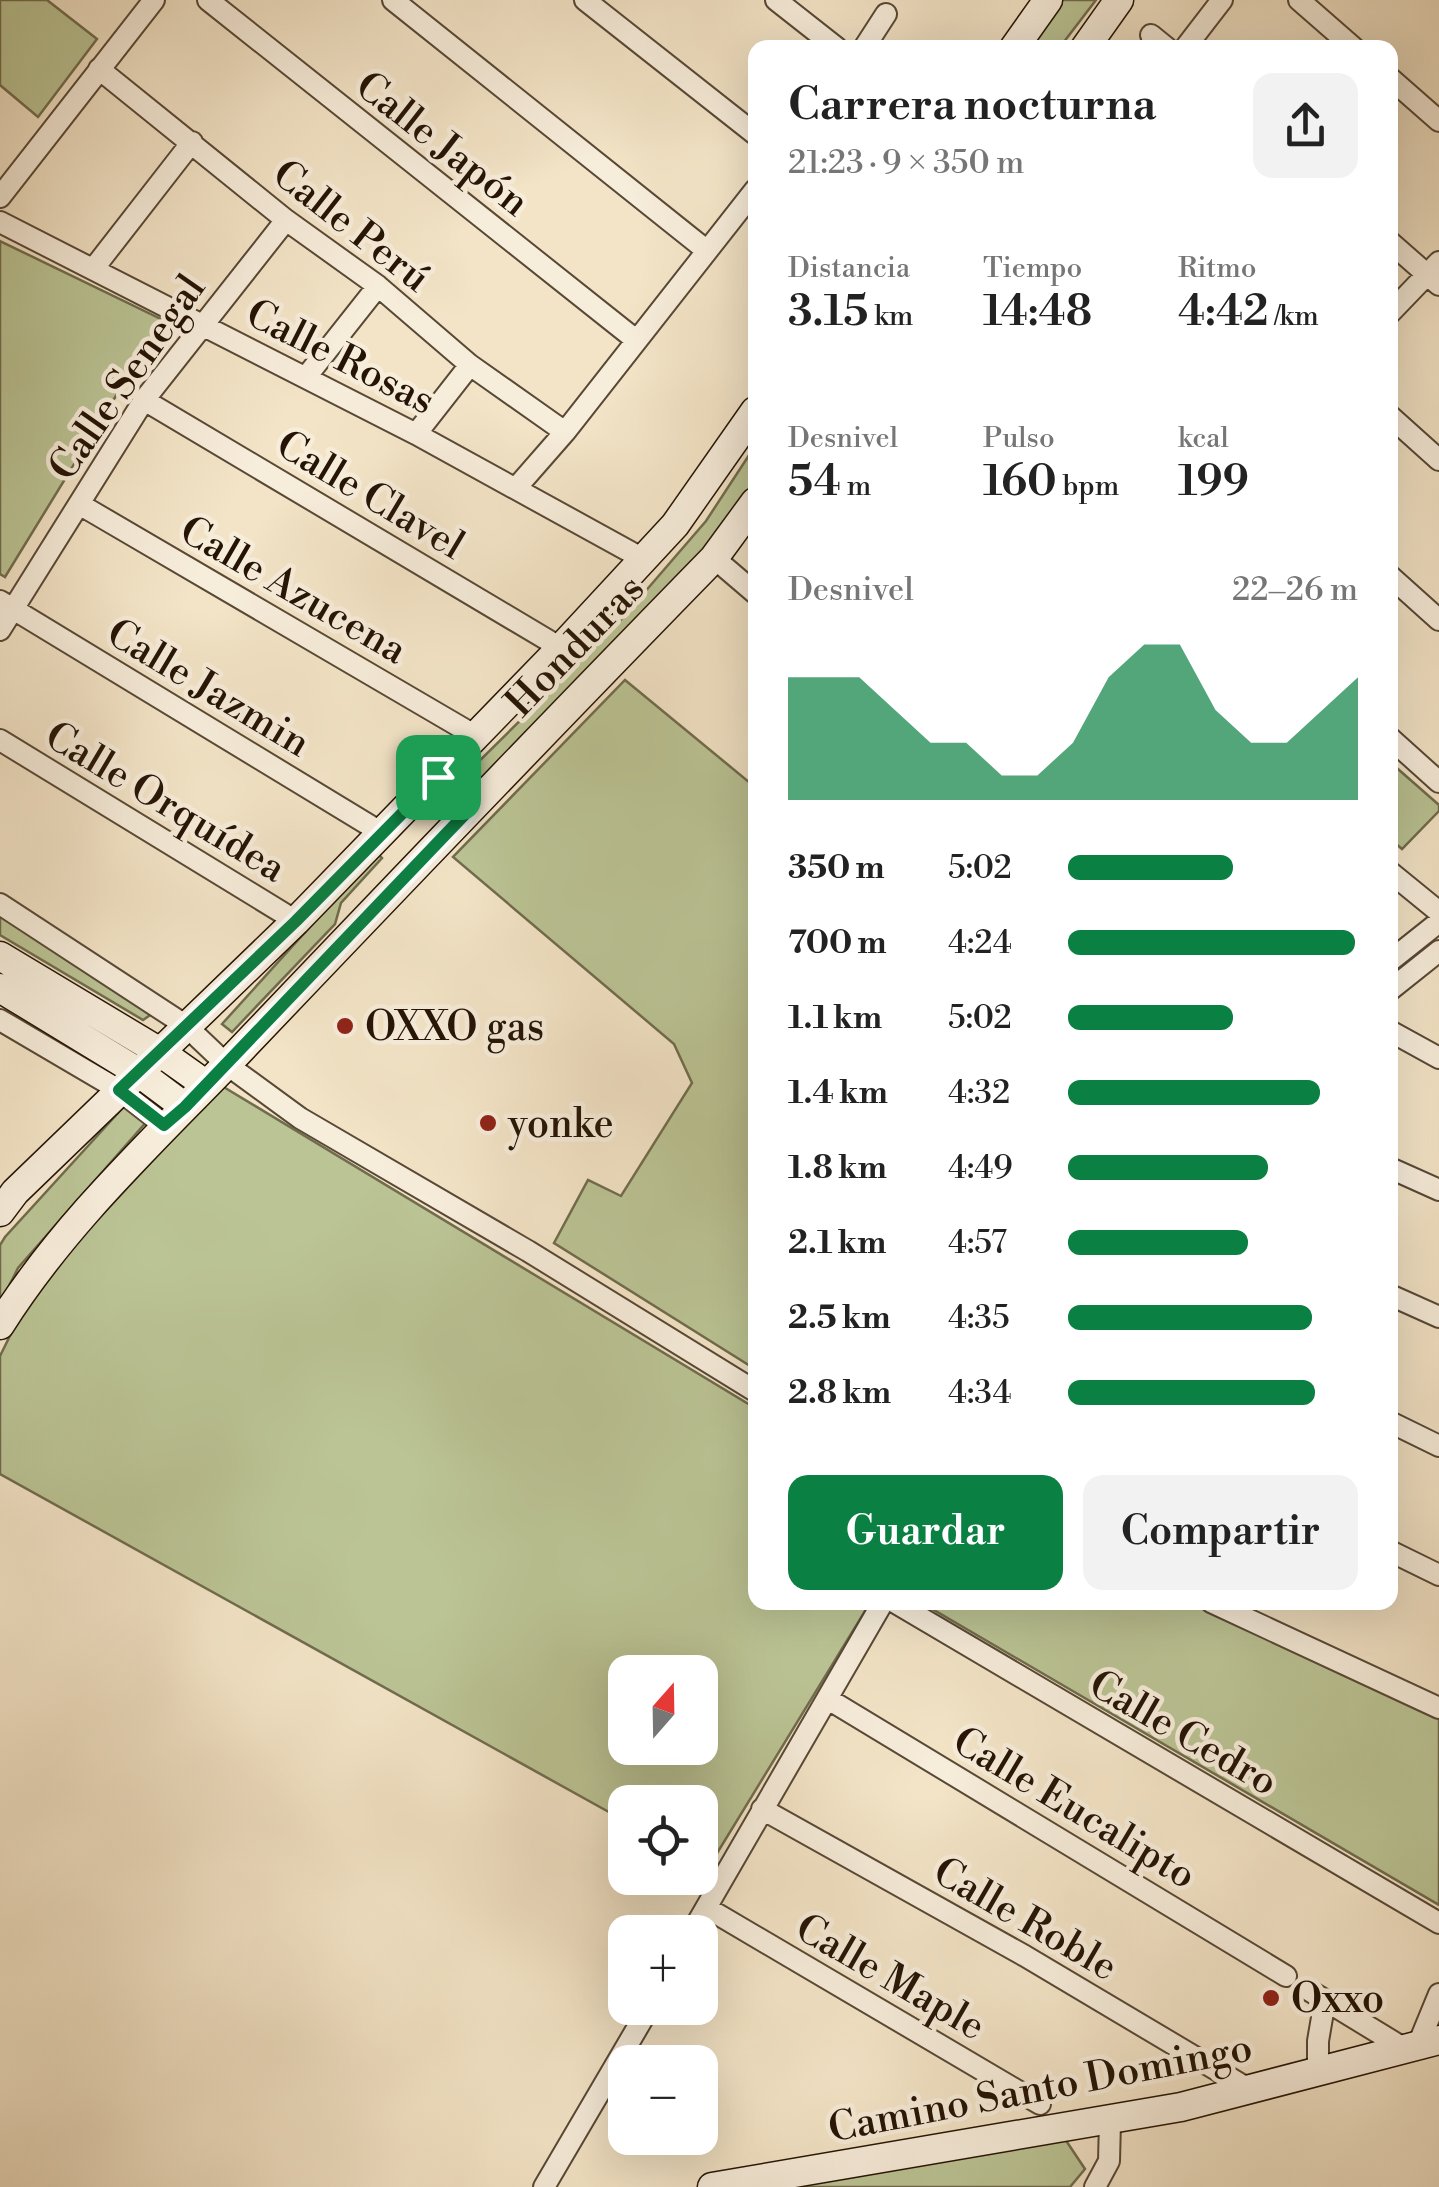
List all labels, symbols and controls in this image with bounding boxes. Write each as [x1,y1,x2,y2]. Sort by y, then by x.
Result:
street label: Calle Japón [345,61,539,228]
button: share [1253,73,1358,178]
text: Carrera nocturna [788,77,1156,134]
text: 21:23 · 9 × 350 m [788,143,1024,183]
street label: Calle Perú [262,150,440,304]
text: Distancia [788,251,910,286]
text: Tiempo [983,251,1082,286]
text: Ritmo [1178,251,1256,286]
street label: Calle Senegal [38,265,218,491]
text: 3.15 [788,286,868,339]
text: 14:48 [983,286,1092,339]
text: 4:42 [1178,286,1269,339]
street label: Calle Rosas [237,289,443,427]
text: km [868,299,913,334]
text: /km [1269,299,1319,334]
street label: Calle Clavel [267,420,473,571]
text: Desnivel [788,421,898,456]
text: Pulso [983,421,1055,456]
text: kcal [1178,421,1229,456]
text: 54 [788,456,841,509]
text: 160 [983,456,1057,509]
text: 199 [1178,456,1249,509]
text: m [841,469,871,504]
text: bpm [1057,469,1119,504]
street label: Calle Azucena [171,506,416,676]
street label: Honduras [495,565,656,728]
text: Desnivel [788,570,914,610]
text: 22–26 m [1232,570,1358,610]
street label: Calle Jazmin [97,608,319,769]
street label: Calle Orquídea [36,711,295,895]
pin [396,735,481,820]
icon: arrive [411,750,466,805]
text: 350 m [788,848,885,888]
text: 5:02 [948,848,1012,888]
text: 700 m [788,923,887,963]
text: 4:24 [948,923,1012,963]
text: 1.1 km [788,998,882,1038]
text: 5:02 [948,998,1012,1038]
place label: OXXO gas [365,1003,544,1054]
marker: OXXO gas [334,1015,356,1037]
text: 1.4 km [788,1073,888,1113]
text: 4:32 [948,1073,1010,1113]
place label: yonke [507,1100,614,1151]
marker: yonke [477,1112,499,1134]
text: 1.8 km [788,1148,887,1188]
text: 4:49 [948,1148,1013,1188]
text: 2.1 km [788,1223,886,1263]
text: 4:57 [948,1223,1007,1263]
text: 2.5 km [788,1298,891,1338]
text: 4:35 [948,1298,1010,1338]
text: 2.8 km [788,1373,891,1413]
text: 4:34 [948,1373,1012,1413]
button: Guardar [788,1475,1063,1590]
button: Compartir [1083,1475,1358,1590]
north arrow [608,1655,718,1765]
map controls [608,1655,718,2155]
street label: Calle Cedro [1080,1660,1286,1808]
street label: Calle Eucalipto [943,1716,1205,1901]
button: locate [608,1785,718,1895]
street label: Calle Roble [924,1847,1126,1993]
street label: Calle Maple [786,1903,994,2052]
button: + [608,1915,718,2025]
place label: Oxxo [1291,1975,1384,2025]
marker: Oxxo [1260,1987,1282,2009]
street label: Camino Santo Domingo [824,2023,1257,2156]
button: − [608,2045,718,2155]

